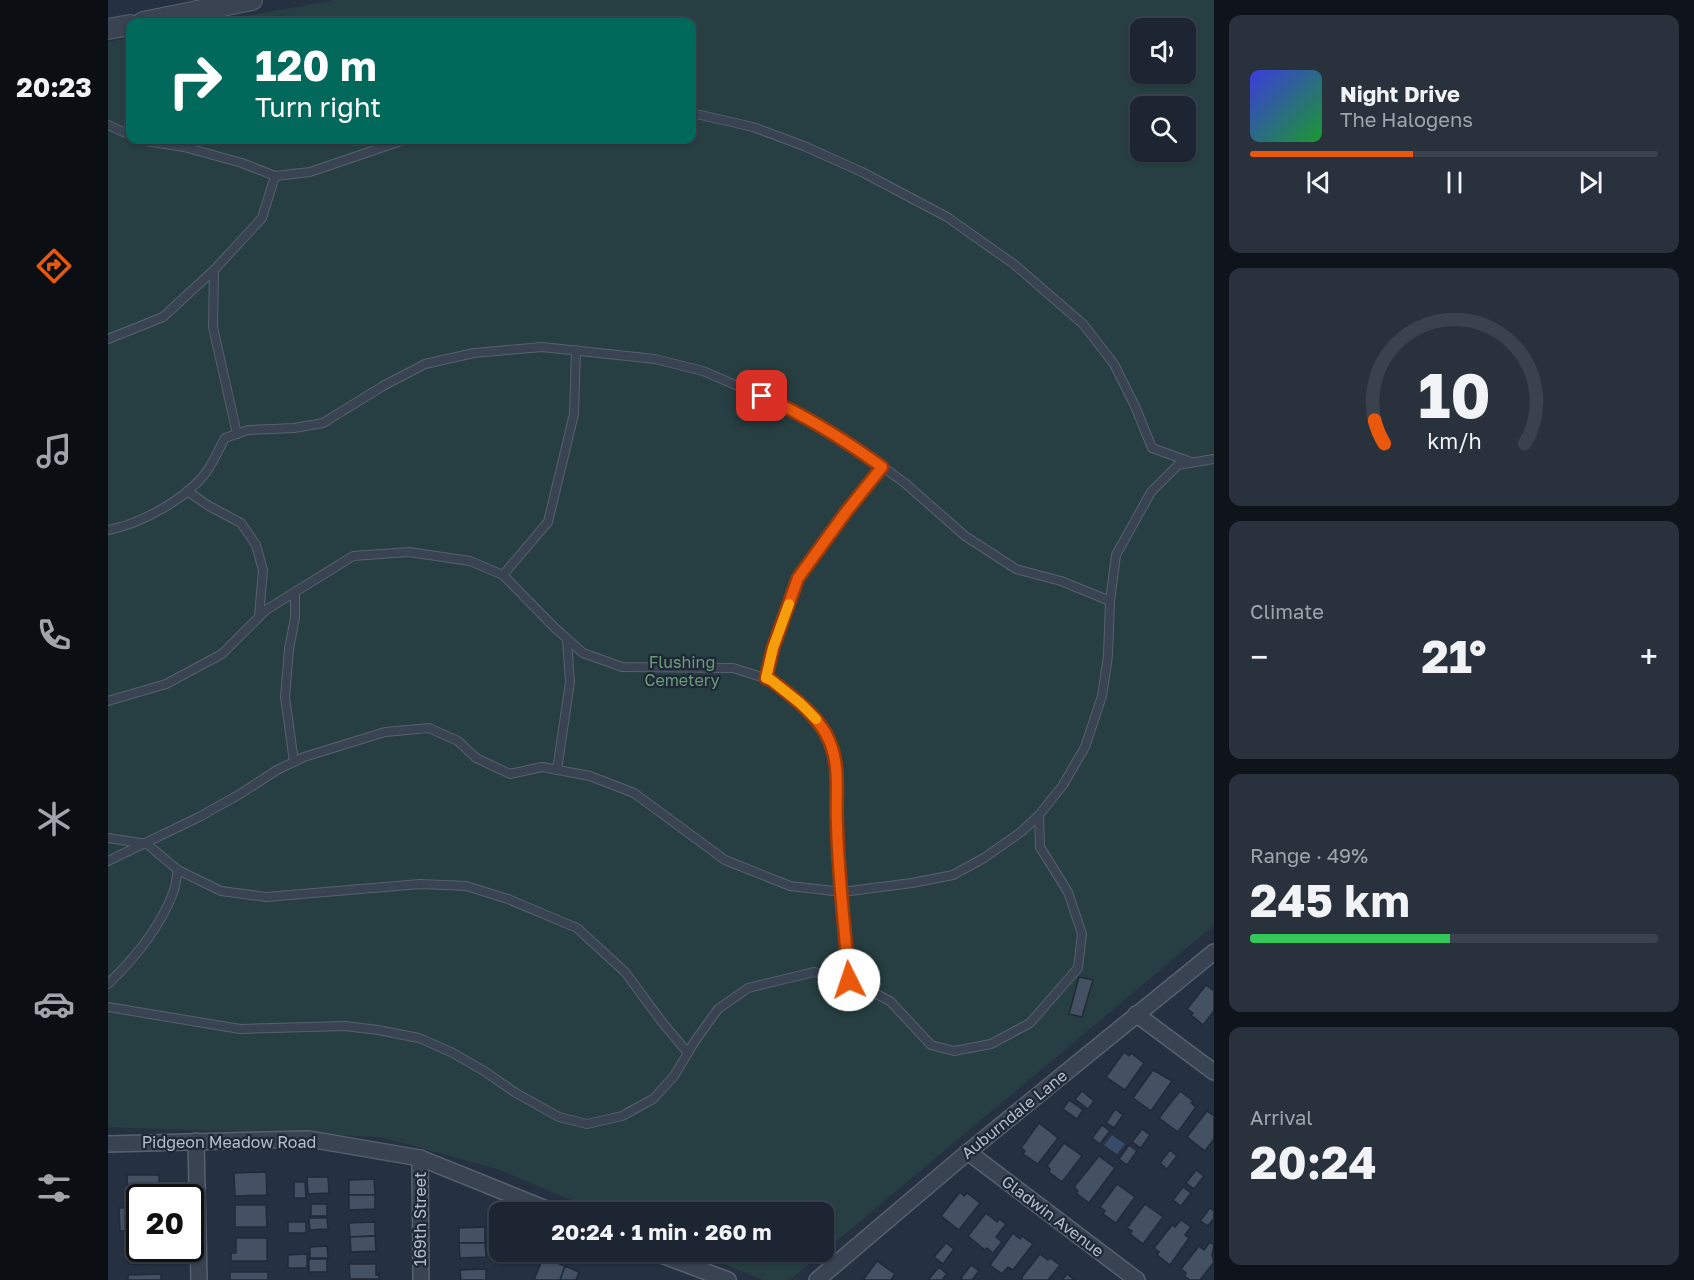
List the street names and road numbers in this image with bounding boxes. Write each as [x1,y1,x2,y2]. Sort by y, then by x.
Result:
street label: Auburndale Lane [957,1065,1071,1163]
street label: Pidgeon Meadow Road [142,1132,316,1152]
street label: Gladwin Avenue [998,1171,1108,1261]
street label: 169th Street [410,1172,430,1266]

